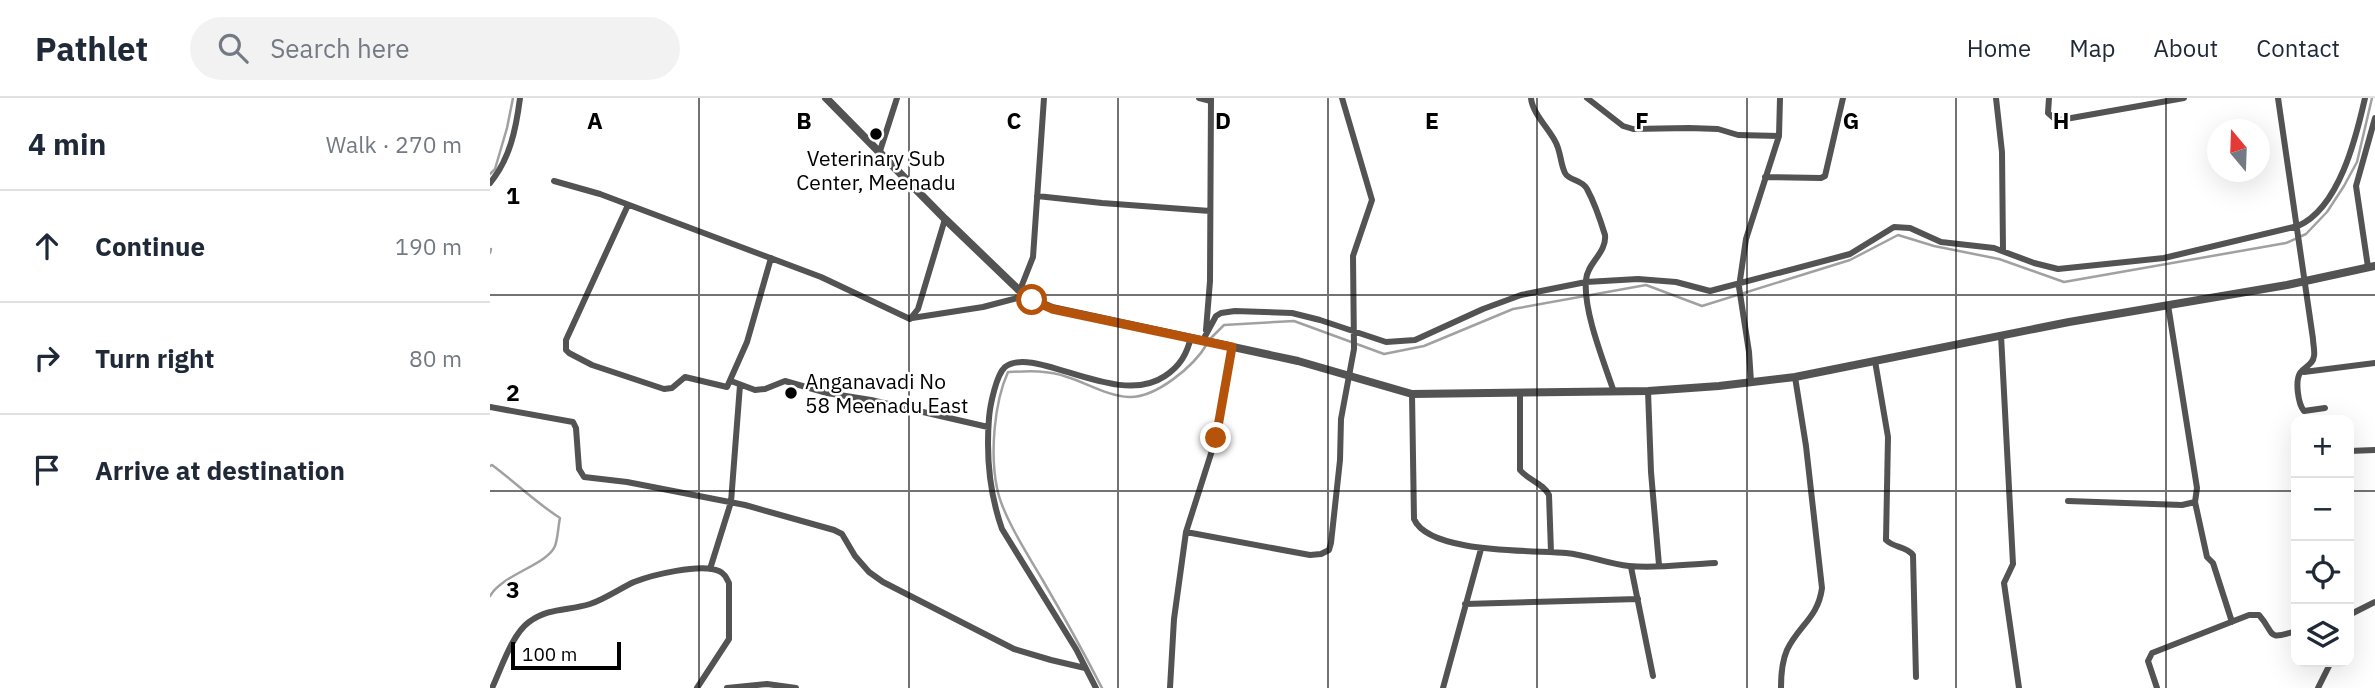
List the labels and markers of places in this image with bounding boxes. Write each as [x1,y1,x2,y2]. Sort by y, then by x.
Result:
marker: Veterinary Sub Center, Meenadu [868,126,884,142]
place label: Veterinary Sub Center, Meenadu [796,144,956,196]
place label: Anganavadi No 58 Meenadu East [805,367,968,419]
marker: Anganavadi No 58 Meenadu East [783,385,799,401]

